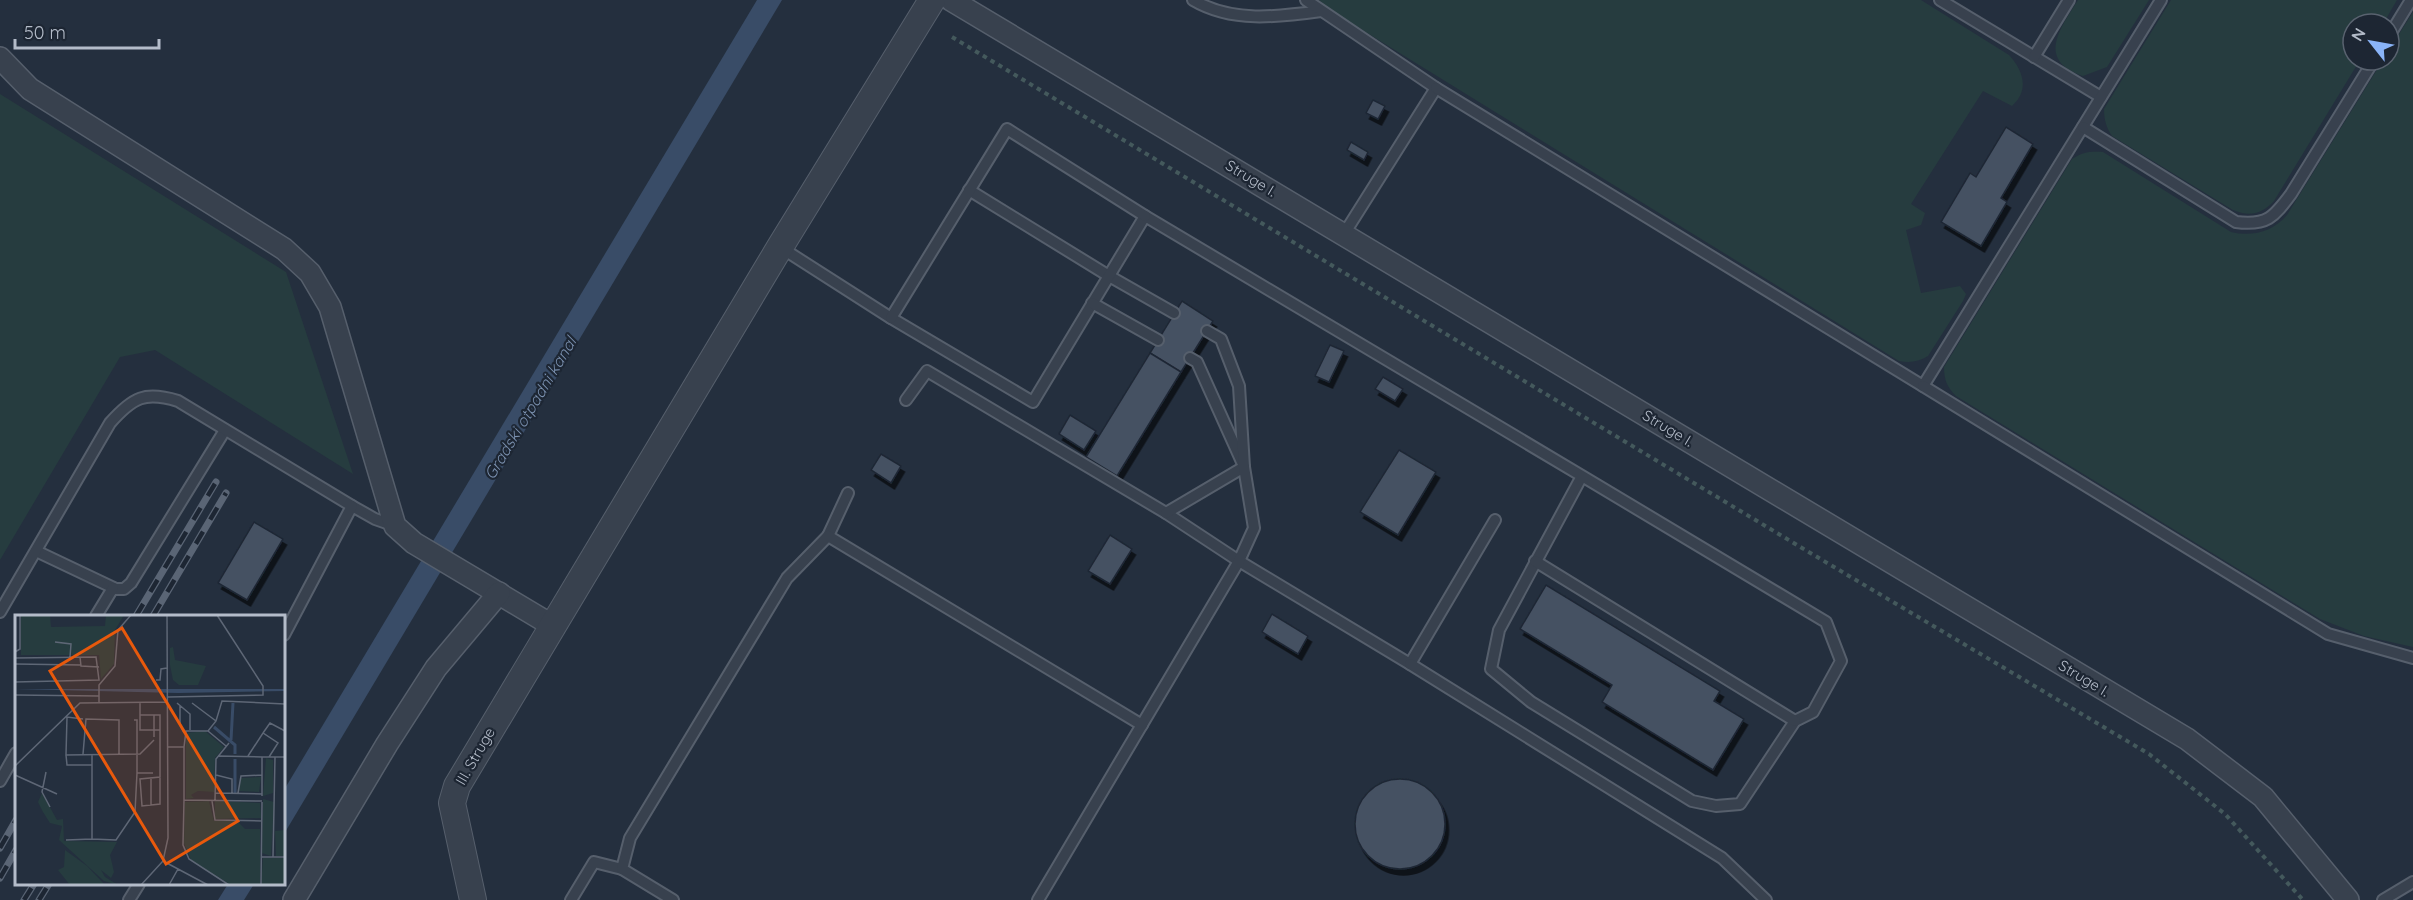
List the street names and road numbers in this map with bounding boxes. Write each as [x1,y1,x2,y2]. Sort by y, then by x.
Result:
street label: Struge I. [1222,155,1280,201]
street label: Struge I. [1639,405,1697,451]
street label: Struge I. [2055,655,2113,701]
street label: III. Struge [451,724,499,788]

